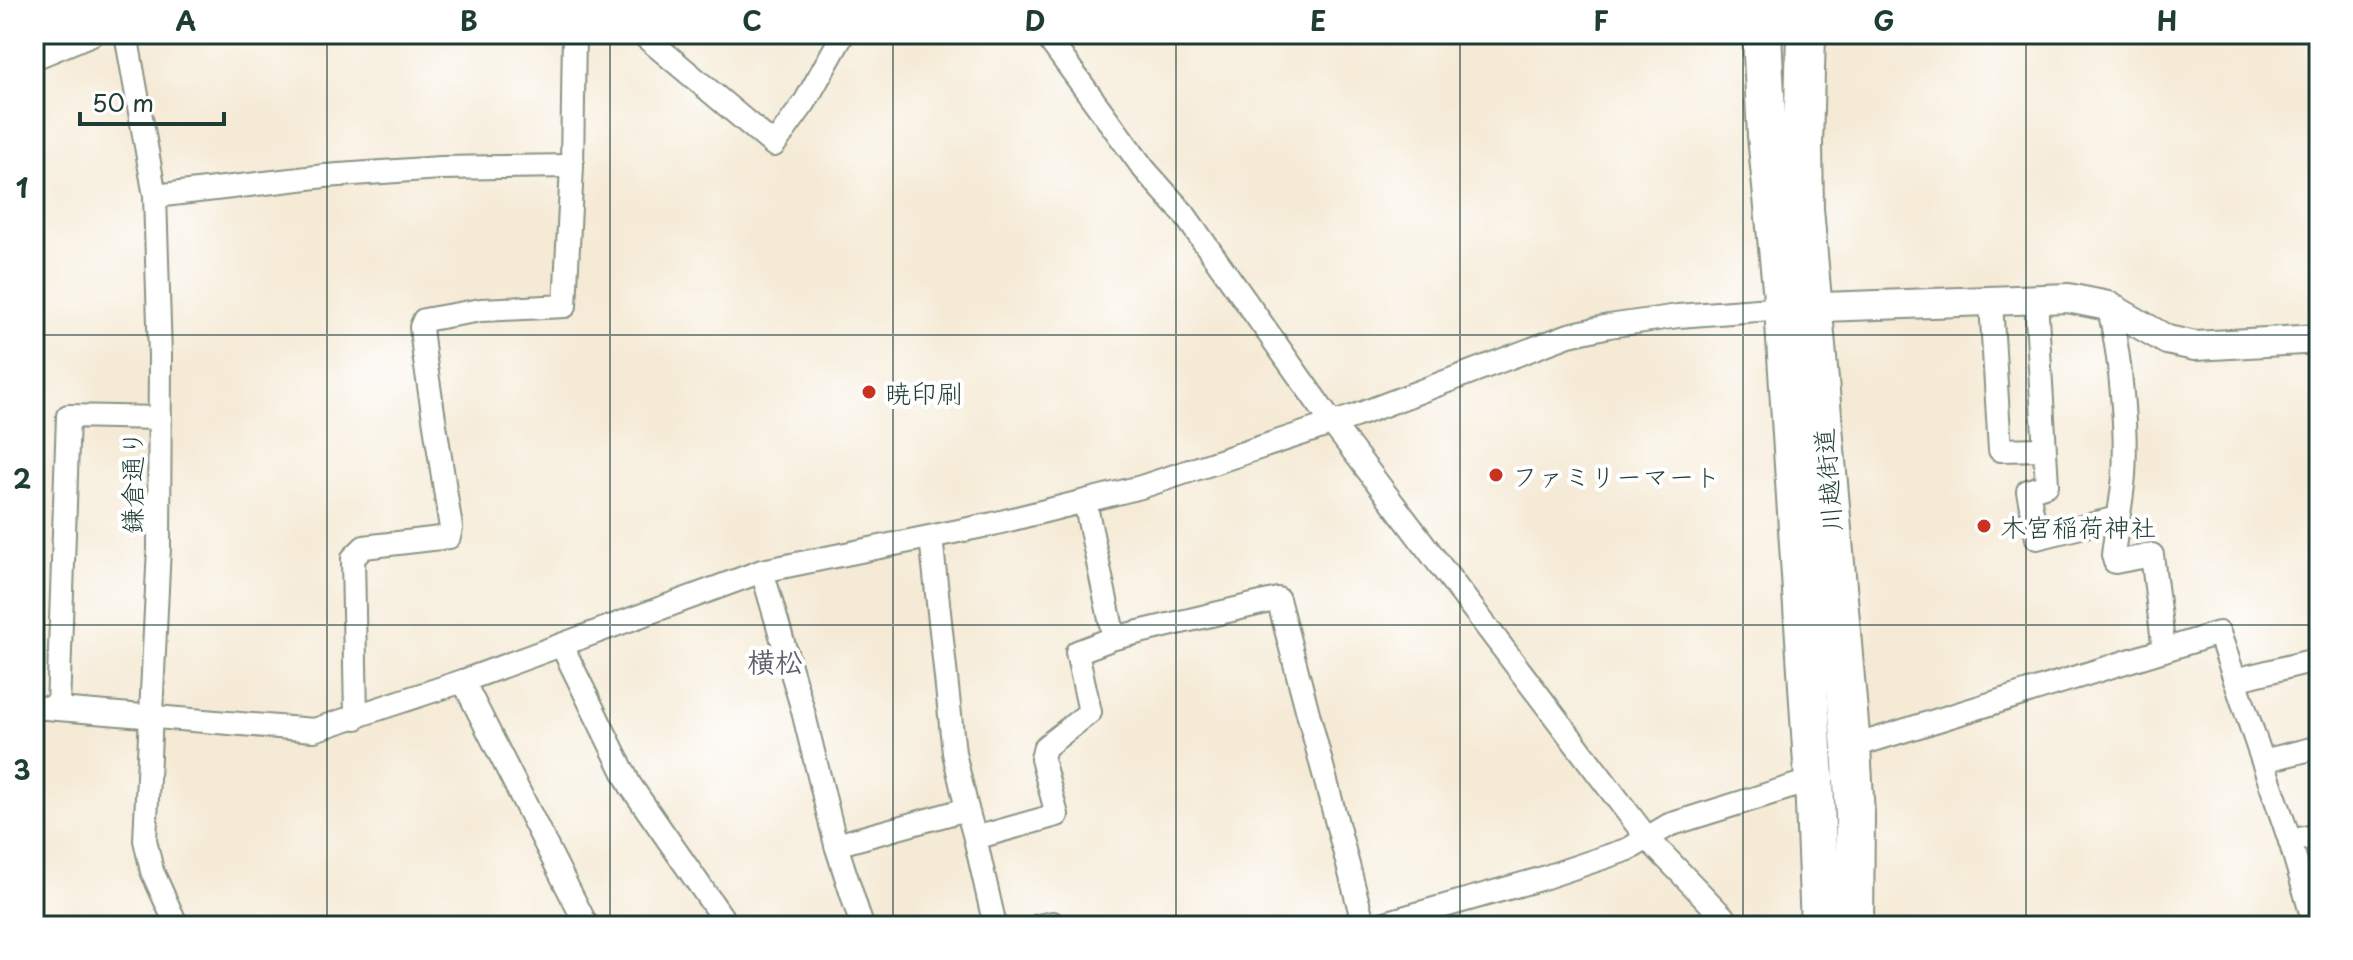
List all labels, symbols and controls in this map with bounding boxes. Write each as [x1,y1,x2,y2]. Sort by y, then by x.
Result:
text: A [176,1,196,40]
text: B [460,1,478,40]
text: C [742,1,762,40]
text: D [1025,1,1045,40]
text: E [1310,1,1326,40]
text: F [1593,1,1609,40]
text: G [1873,1,1895,40]
text: H [2157,1,2177,40]
scale bar [80,76,224,126]
text: 50 m [92,84,154,120]
text: 1 [16,168,28,207]
place label: 暁印刷 [885,373,963,412]
marker: 暁印刷 [860,383,878,401]
street label: 川越街道 [1803,426,1851,534]
street label: 鎌倉通り [112,430,151,534]
place label: ファミリーマート [1512,456,1721,495]
text: 2 [13,459,31,498]
marker: ファミリーマート [1487,466,1505,484]
place label: 木宮稲荷神社 [2000,507,2156,546]
marker: 木宮稲荷神社 [1975,517,1993,535]
district label: 横松 [747,639,803,682]
text: 3 [13,750,31,789]

